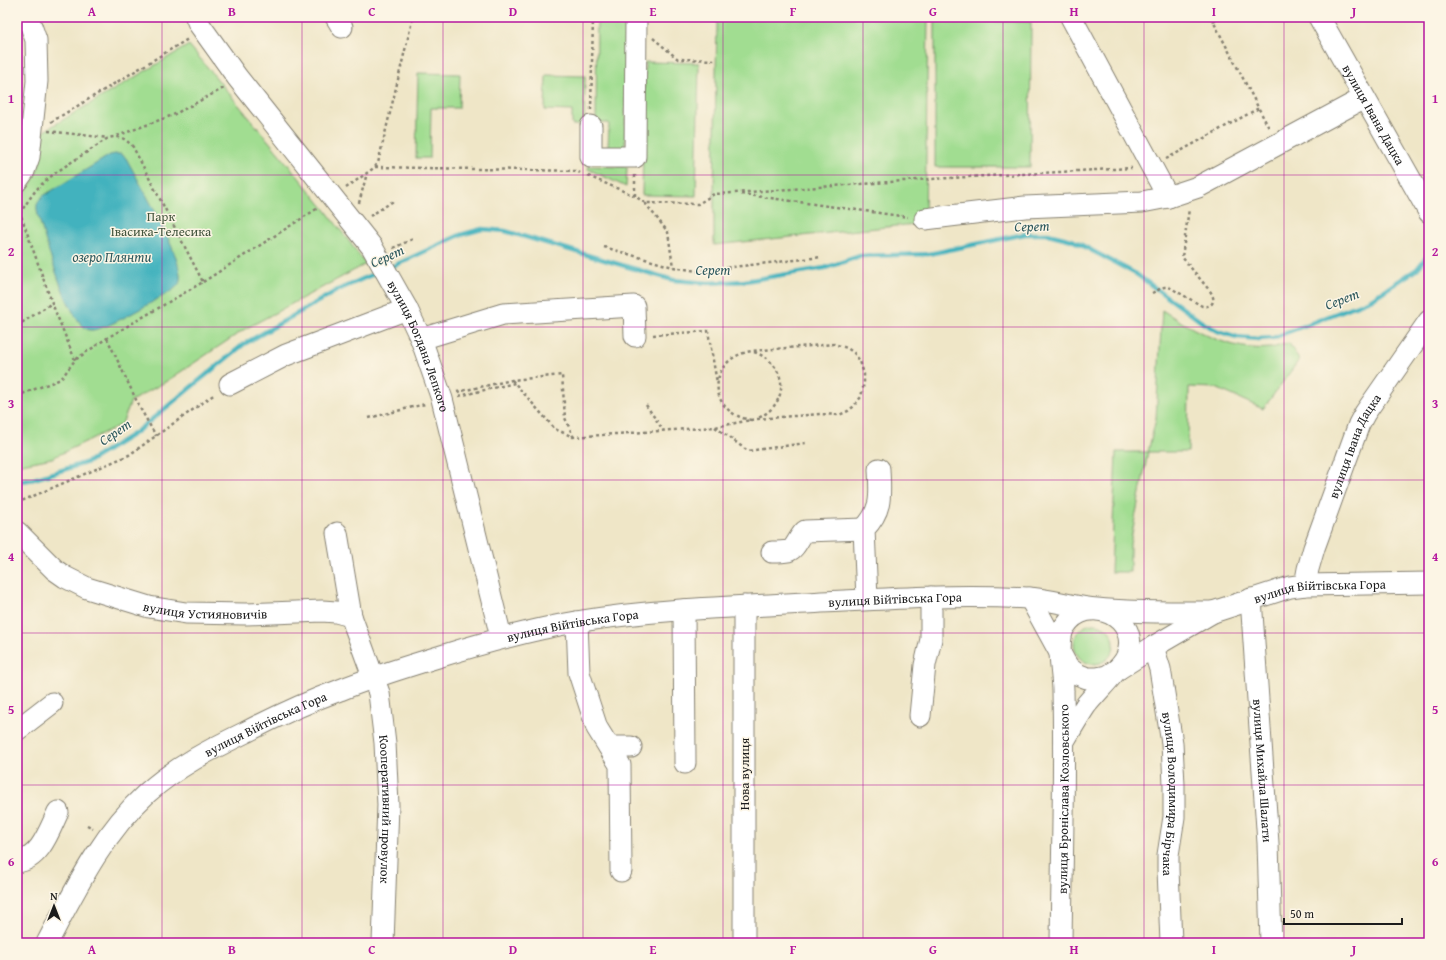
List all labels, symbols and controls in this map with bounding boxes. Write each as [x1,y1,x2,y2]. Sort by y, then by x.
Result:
text: A [88,2,97,21]
text: B [228,2,236,21]
text: C [368,2,376,21]
text: D [509,2,517,21]
text: E [650,2,657,21]
text: F [790,2,797,21]
text: G [929,2,937,21]
text: H [1069,2,1079,21]
text: I [1212,2,1216,21]
text: J [1350,2,1357,21]
street label: вулиця Івана Дацка [1338,61,1410,169]
text: 1 [8,89,14,108]
text: 1 [1432,89,1438,108]
park label: Парк Івасика-Телесика [111,207,212,241]
water label: Серет [1014,215,1050,237]
water label: Серет [367,240,407,272]
text: 2 [8,242,15,261]
text: 2 [1432,242,1439,261]
water label: озеро Плянти [72,247,152,267]
water label: Серет [695,260,731,280]
street label: вулиця Богдана Лепкого [383,277,454,414]
water label: Серет [1322,283,1362,315]
street label: вулиця Івана Дацка [1324,389,1386,501]
text: 3 [8,394,14,413]
text: 3 [1432,394,1438,413]
water label: Серет [95,414,135,450]
text: 4 [8,547,15,566]
text: 4 [1432,547,1439,566]
street label: вулиця Війтівська Гора [1251,575,1387,608]
street label: вулиця Війтівська Гора [828,588,963,612]
street label: вулиця Устияновичів [141,597,268,624]
street label: вулиця Війтівська Гора [505,605,640,647]
street label: вулиця Війтівська Гора [201,687,330,762]
street label: вулиця Михайла Шалати [1248,698,1277,843]
text: 5 [8,700,15,719]
text: 5 [1432,700,1439,719]
street label: вулиця Броніслава Козловського [1053,704,1074,894]
street label: вулиця Володимира Бірчака [1157,711,1183,877]
street label: Кооперативний провулок [374,734,397,884]
street label: Нова вулиця [735,737,754,810]
text: 6 [8,852,15,871]
text: 6 [1432,852,1439,871]
north arrow [34,886,74,926]
text: N [50,888,58,904]
scale bar [1284,900,1402,926]
text: 50 m [1290,905,1314,922]
text: A [88,940,97,959]
text: B [228,940,236,959]
text: C [368,940,376,959]
text: D [509,940,517,959]
text: E [650,940,657,959]
text: F [790,940,797,959]
text: G [929,940,937,959]
text: H [1069,940,1079,959]
text: I [1212,940,1216,959]
text: J [1350,940,1357,959]

